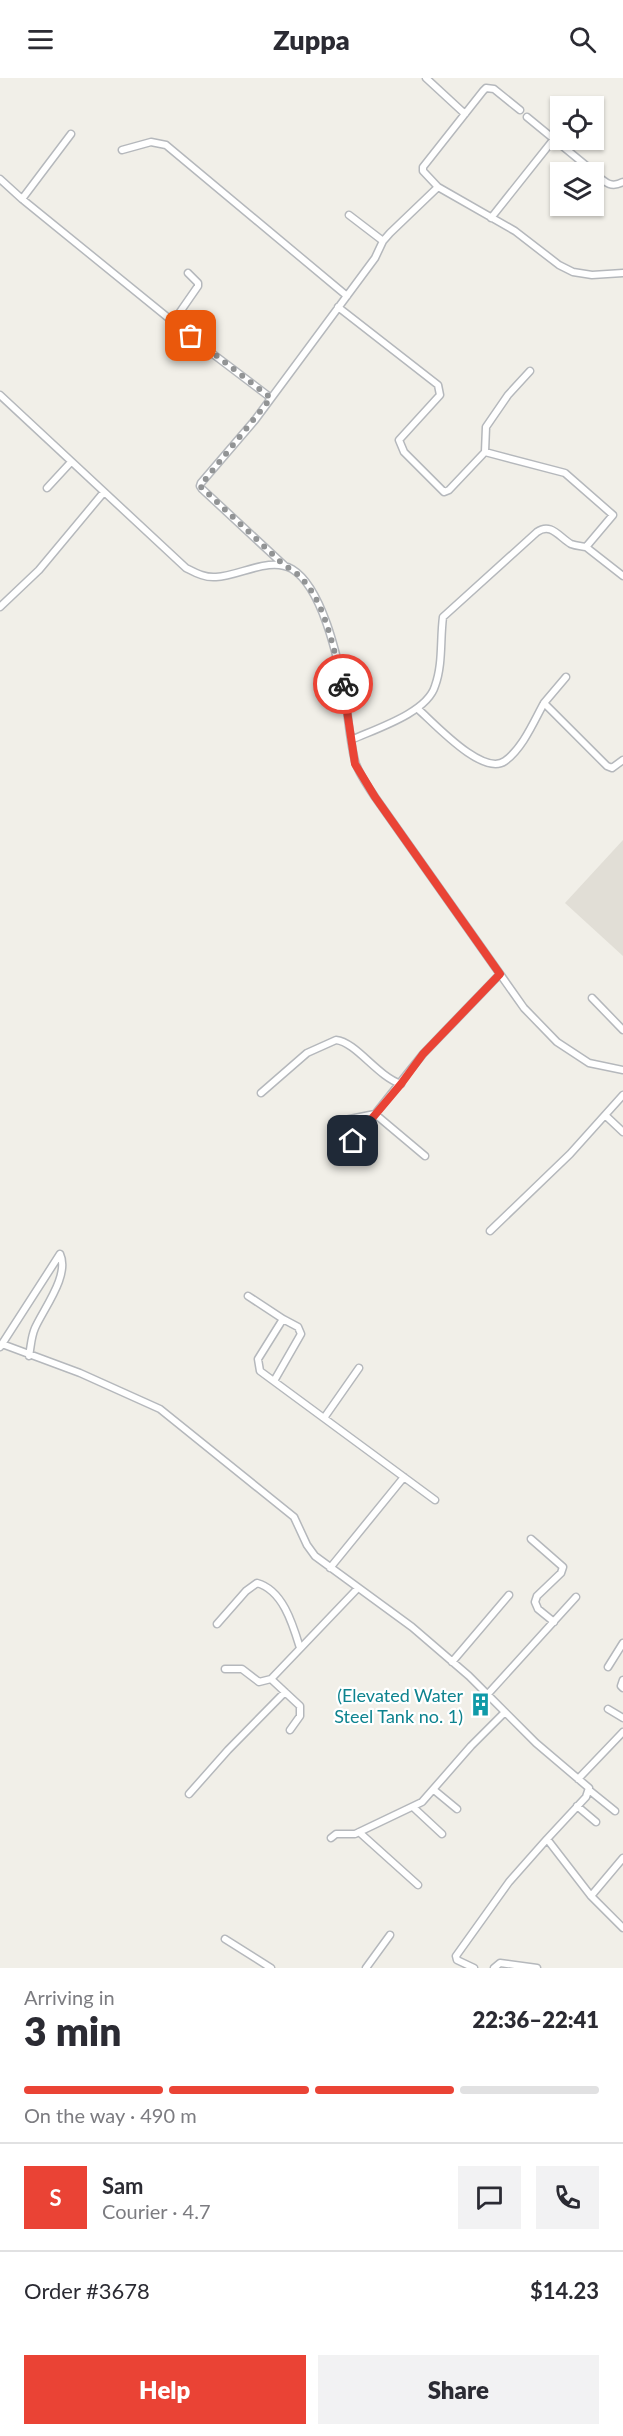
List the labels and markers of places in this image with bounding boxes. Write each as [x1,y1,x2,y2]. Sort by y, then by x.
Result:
pin [165,310,216,361]
pin [327,1115,378,1166]
place label: (Elevated Water Steel Tank no. 1) [334,1684,463,1727]
building icon: (Elevated Water Steel Tank no. 1) [468,1692,494,1718]

